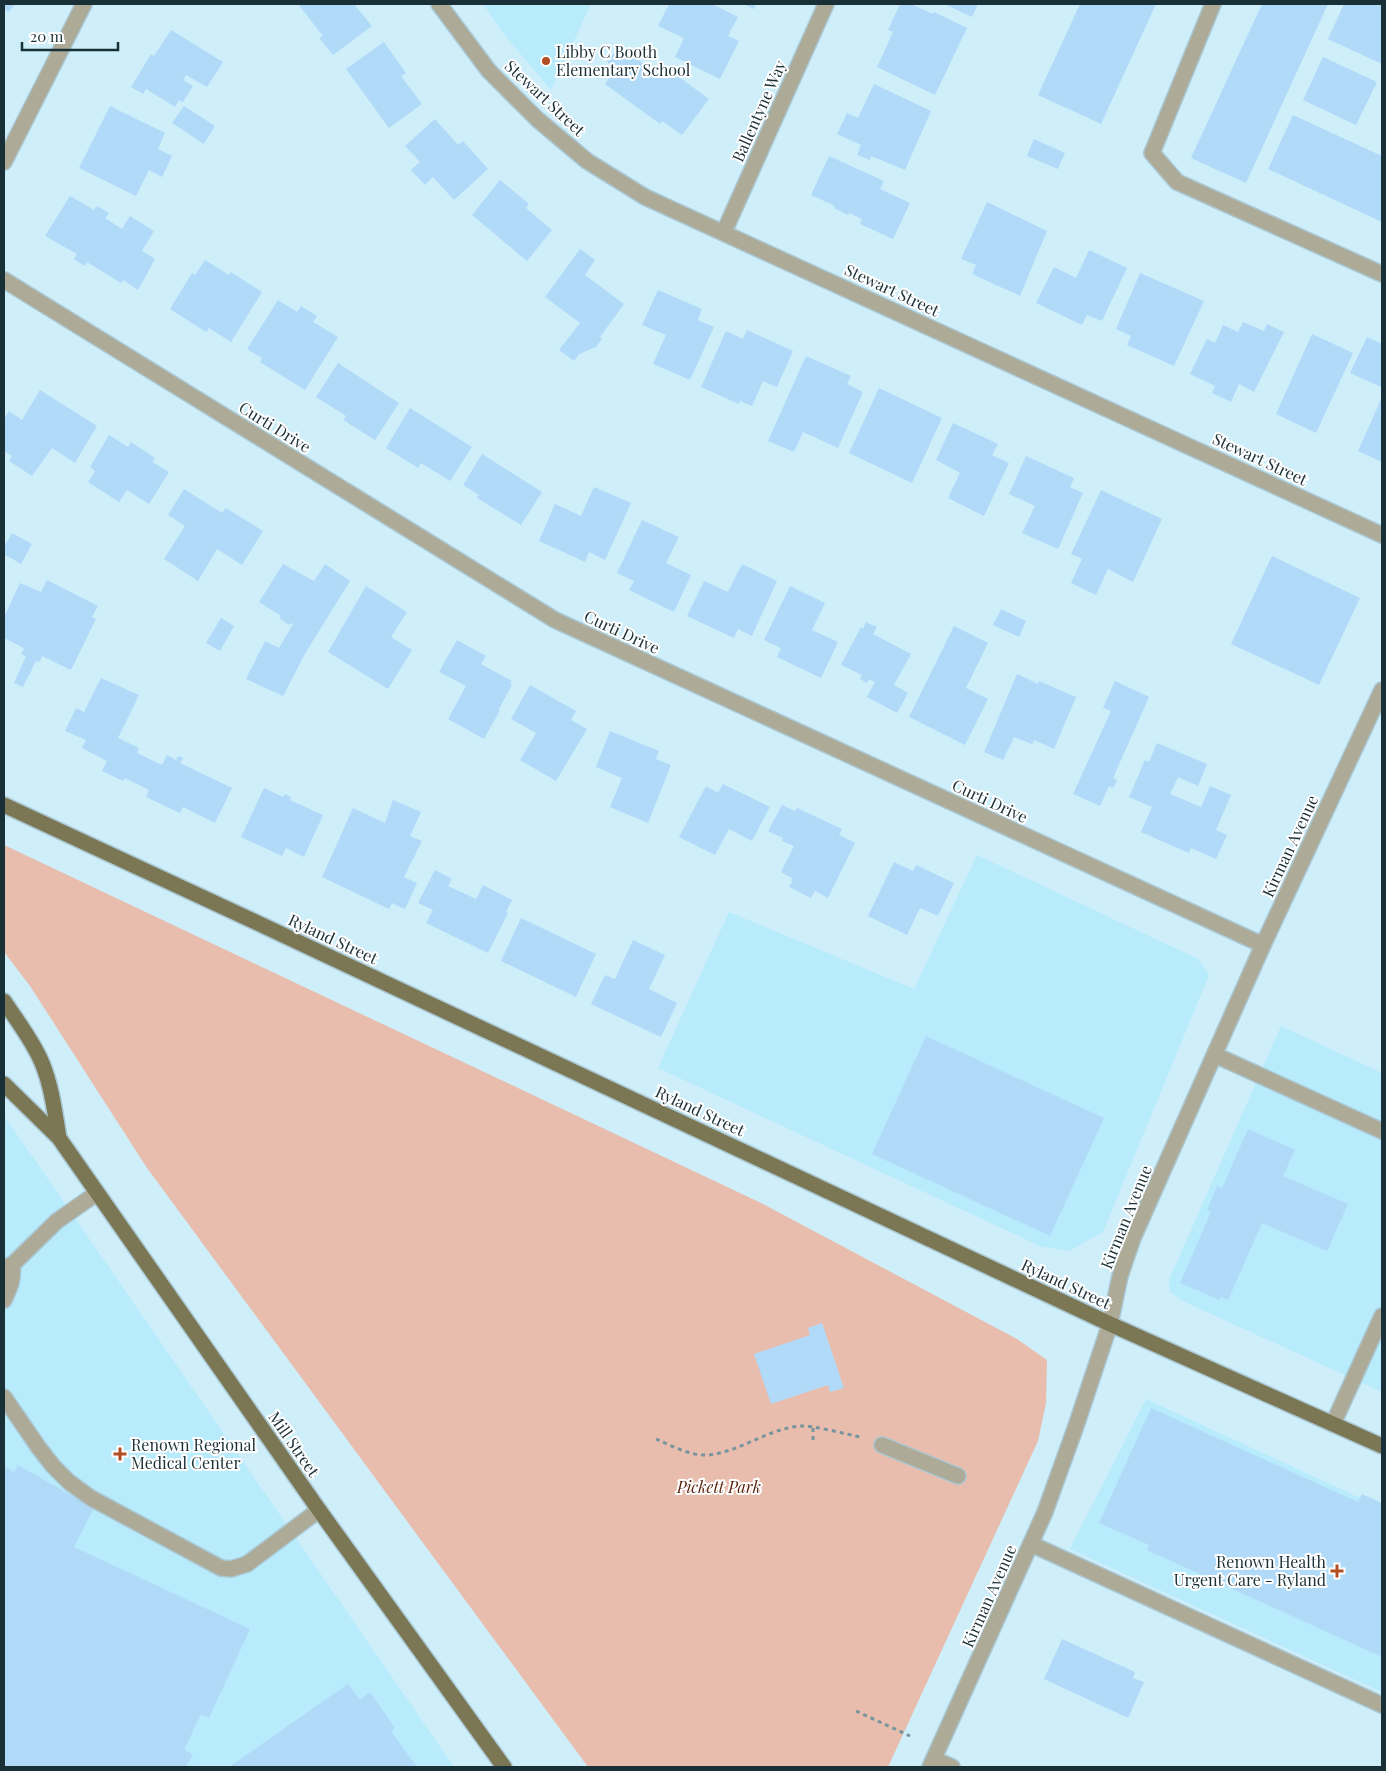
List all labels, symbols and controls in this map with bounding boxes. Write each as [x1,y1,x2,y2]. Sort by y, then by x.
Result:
scale bar [22,20,119,52]
text: 20 m [30,26,64,46]
place label: Libby C Booth Elementary School [556,41,691,80]
street label: Stewart Street [501,55,590,140]
marker: Libby C Booth Elementary School [540,55,552,67]
street label: Ballentyne Way [727,57,790,165]
street label: Stewart Street [842,258,943,321]
street label: Curti Drive [235,396,315,457]
street label: Stewart Street [1210,427,1311,490]
street label: Curti Drive [581,605,663,658]
street label: Curti Drive [949,774,1031,827]
street label: Kirman Avenue [1257,791,1322,900]
street label: Ryland Street [285,909,382,969]
street label: Ryland Street [652,1081,749,1141]
street label: Kirman Avenue [1095,1162,1156,1272]
street label: Ryland Street [1018,1254,1115,1314]
street label: Mill Street [264,1407,325,1481]
place label: Renown Regional Medical Center [131,1434,256,1473]
marker: Renown Regional Medical Center [113,1447,127,1461]
park label: Pickett Park [676,1476,761,1497]
street label: Kirman Avenue [957,1541,1021,1650]
place label: Renown Health Urgent Care - Ryland [1174,1551,1327,1590]
marker: Renown Health Urgent Care - Ryland [1330,1564,1344,1578]

